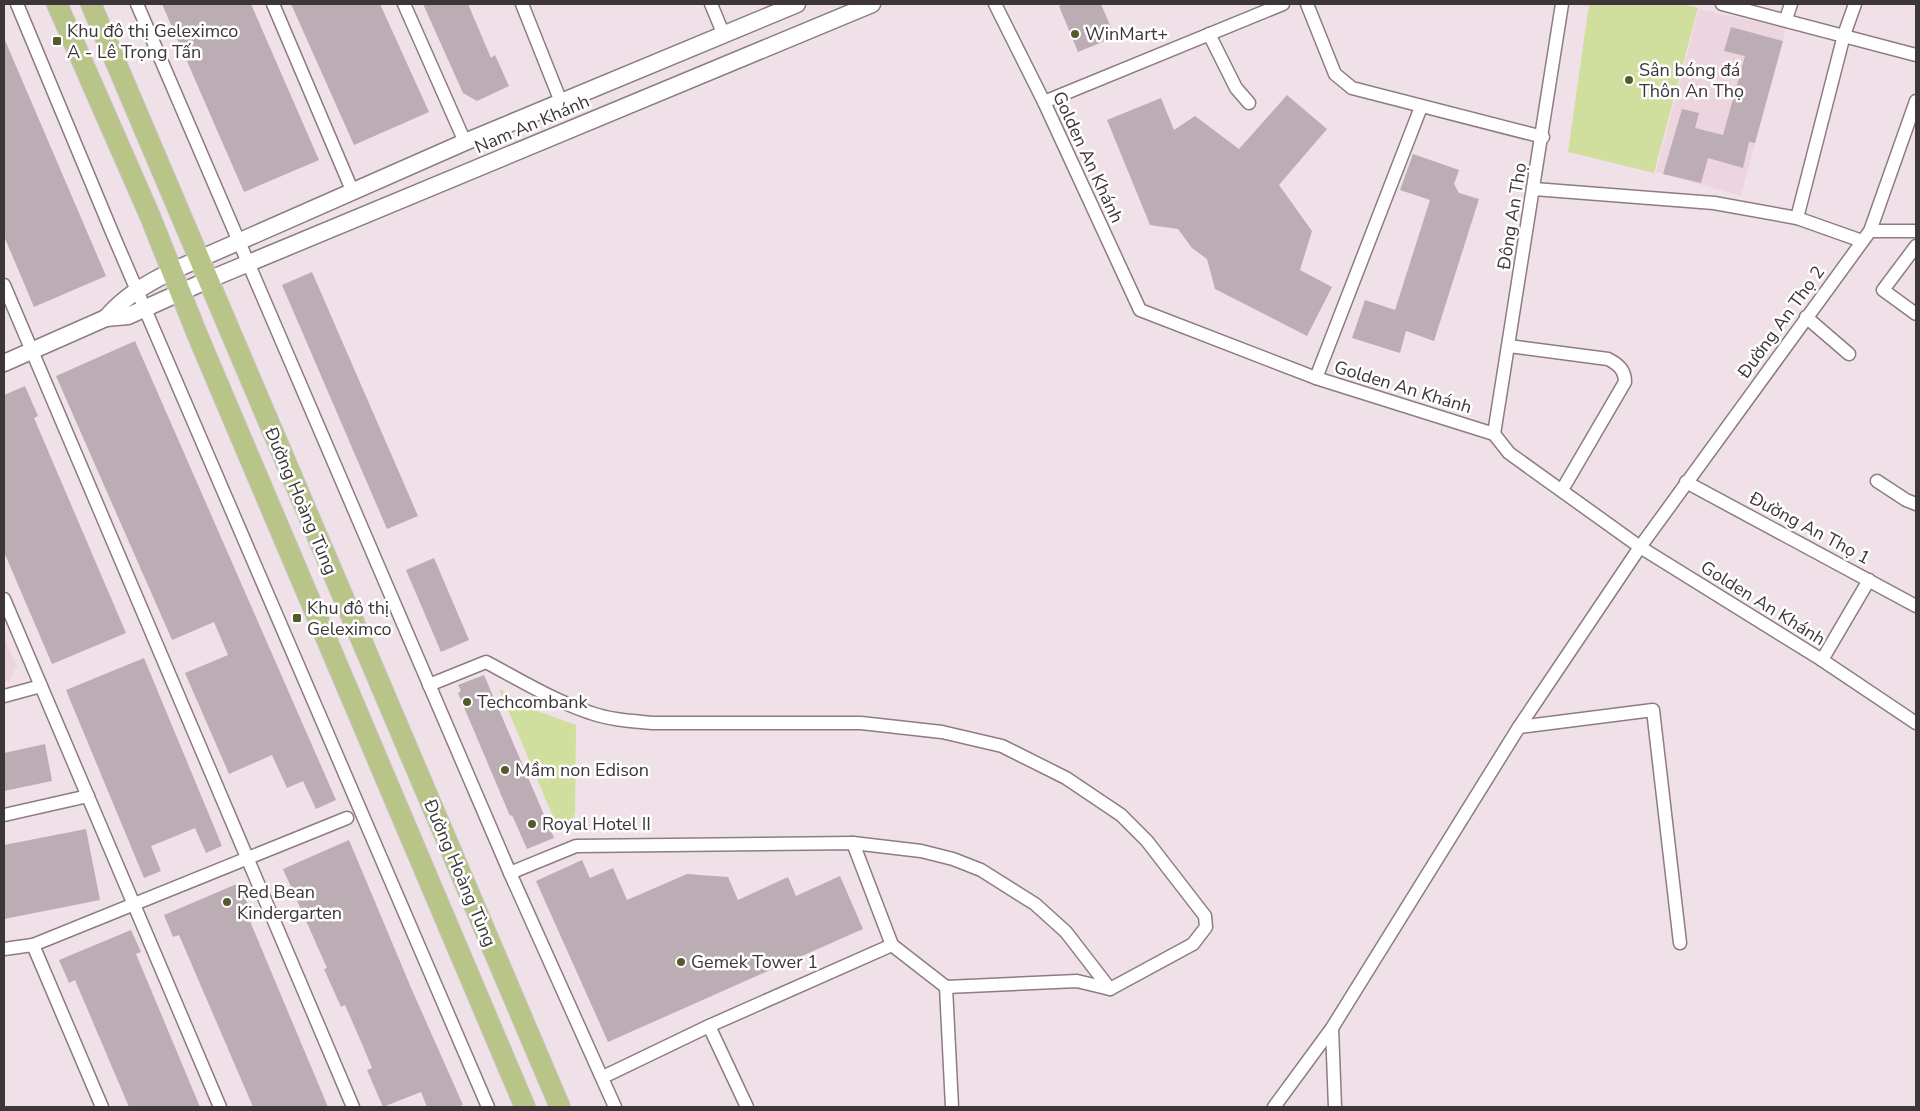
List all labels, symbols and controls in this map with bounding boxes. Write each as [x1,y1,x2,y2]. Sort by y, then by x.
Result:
place label: Khu đô thị Geleximco A - Lê Trọng Tấn [67,19,238,64]
place label: WinMart+ [1085,22,1168,46]
marker: WinMart+ [1069,28,1081,40]
marker: Khu đô thị Geleximco A - Lê Trọng Tấn [51,35,63,47]
place label: Sân bóng đá Thôn An Thọ [1639,58,1744,103]
marker: Sân bóng đá Thôn An Thọ [1623,74,1635,86]
street label: Golden An Khánh [1047,87,1129,227]
street label: Nam An Khánh [471,89,593,159]
street label: Đông An Thọ [1492,161,1532,272]
street label: Đường An Thọ 2 [1732,261,1830,384]
street label: Golden An Khánh [1331,355,1475,419]
street label: Đường Hoàng Tùng [259,423,343,578]
street label: Đường An Thọ 1 [1745,486,1874,570]
street label: Golden An Khánh [1696,555,1830,651]
place label: Khu đô thị Geleximco [307,596,392,641]
marker: Khu đô thị Geleximco [291,612,303,624]
place label: Techcombank [477,690,588,714]
marker: Techcombank [461,696,473,708]
place label: Mầm non Edison [515,758,649,782]
marker: Mầm non Edison [499,764,511,776]
street label: Đường Hoàng Tùng [418,795,502,950]
place label: Royal Hotel II [542,812,651,836]
marker: Royal Hotel II [526,818,538,830]
place label: Red Bean Kindergarten [237,880,342,925]
marker: Red Bean Kindergarten [221,896,233,908]
place label: Gemek Tower 1 [691,950,818,974]
marker: Gemek Tower 1 [675,956,687,968]

